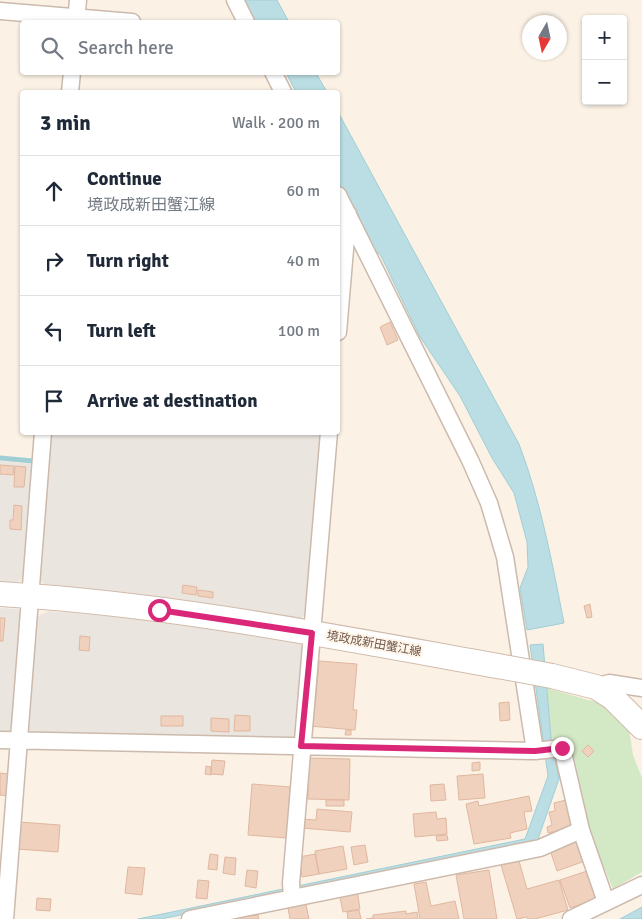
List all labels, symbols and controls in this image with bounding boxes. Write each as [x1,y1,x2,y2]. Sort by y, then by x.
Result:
north arrow [522,15,567,60]
map controls [582,15,627,105]
button: + [582,15,627,60]
search box [20,20,340,75]
icon: search [38,34,66,62]
text: Search here [78,36,174,60]
button: − [582,60,627,105]
text: 3 min [40,110,91,136]
text: Walk · 200 m [232,113,320,133]
text: Continue [87,167,162,191]
icon: ahead [40,177,68,205]
text: 60 m [286,181,320,201]
text: 境政成新田蟹江線 [87,195,215,215]
icon: right [40,247,68,275]
text: Turn right [87,249,169,273]
text: 40 m [286,251,320,271]
icon: left [40,317,68,345]
text: Turn left [87,319,156,343]
text: 100 m [278,321,320,341]
icon: arrive [40,387,68,415]
text: Arrive at destination [87,389,258,413]
route start [148,599,171,622]
street label: 境政成新田蟹江線 [325,628,423,660]
route end [551,737,574,760]

